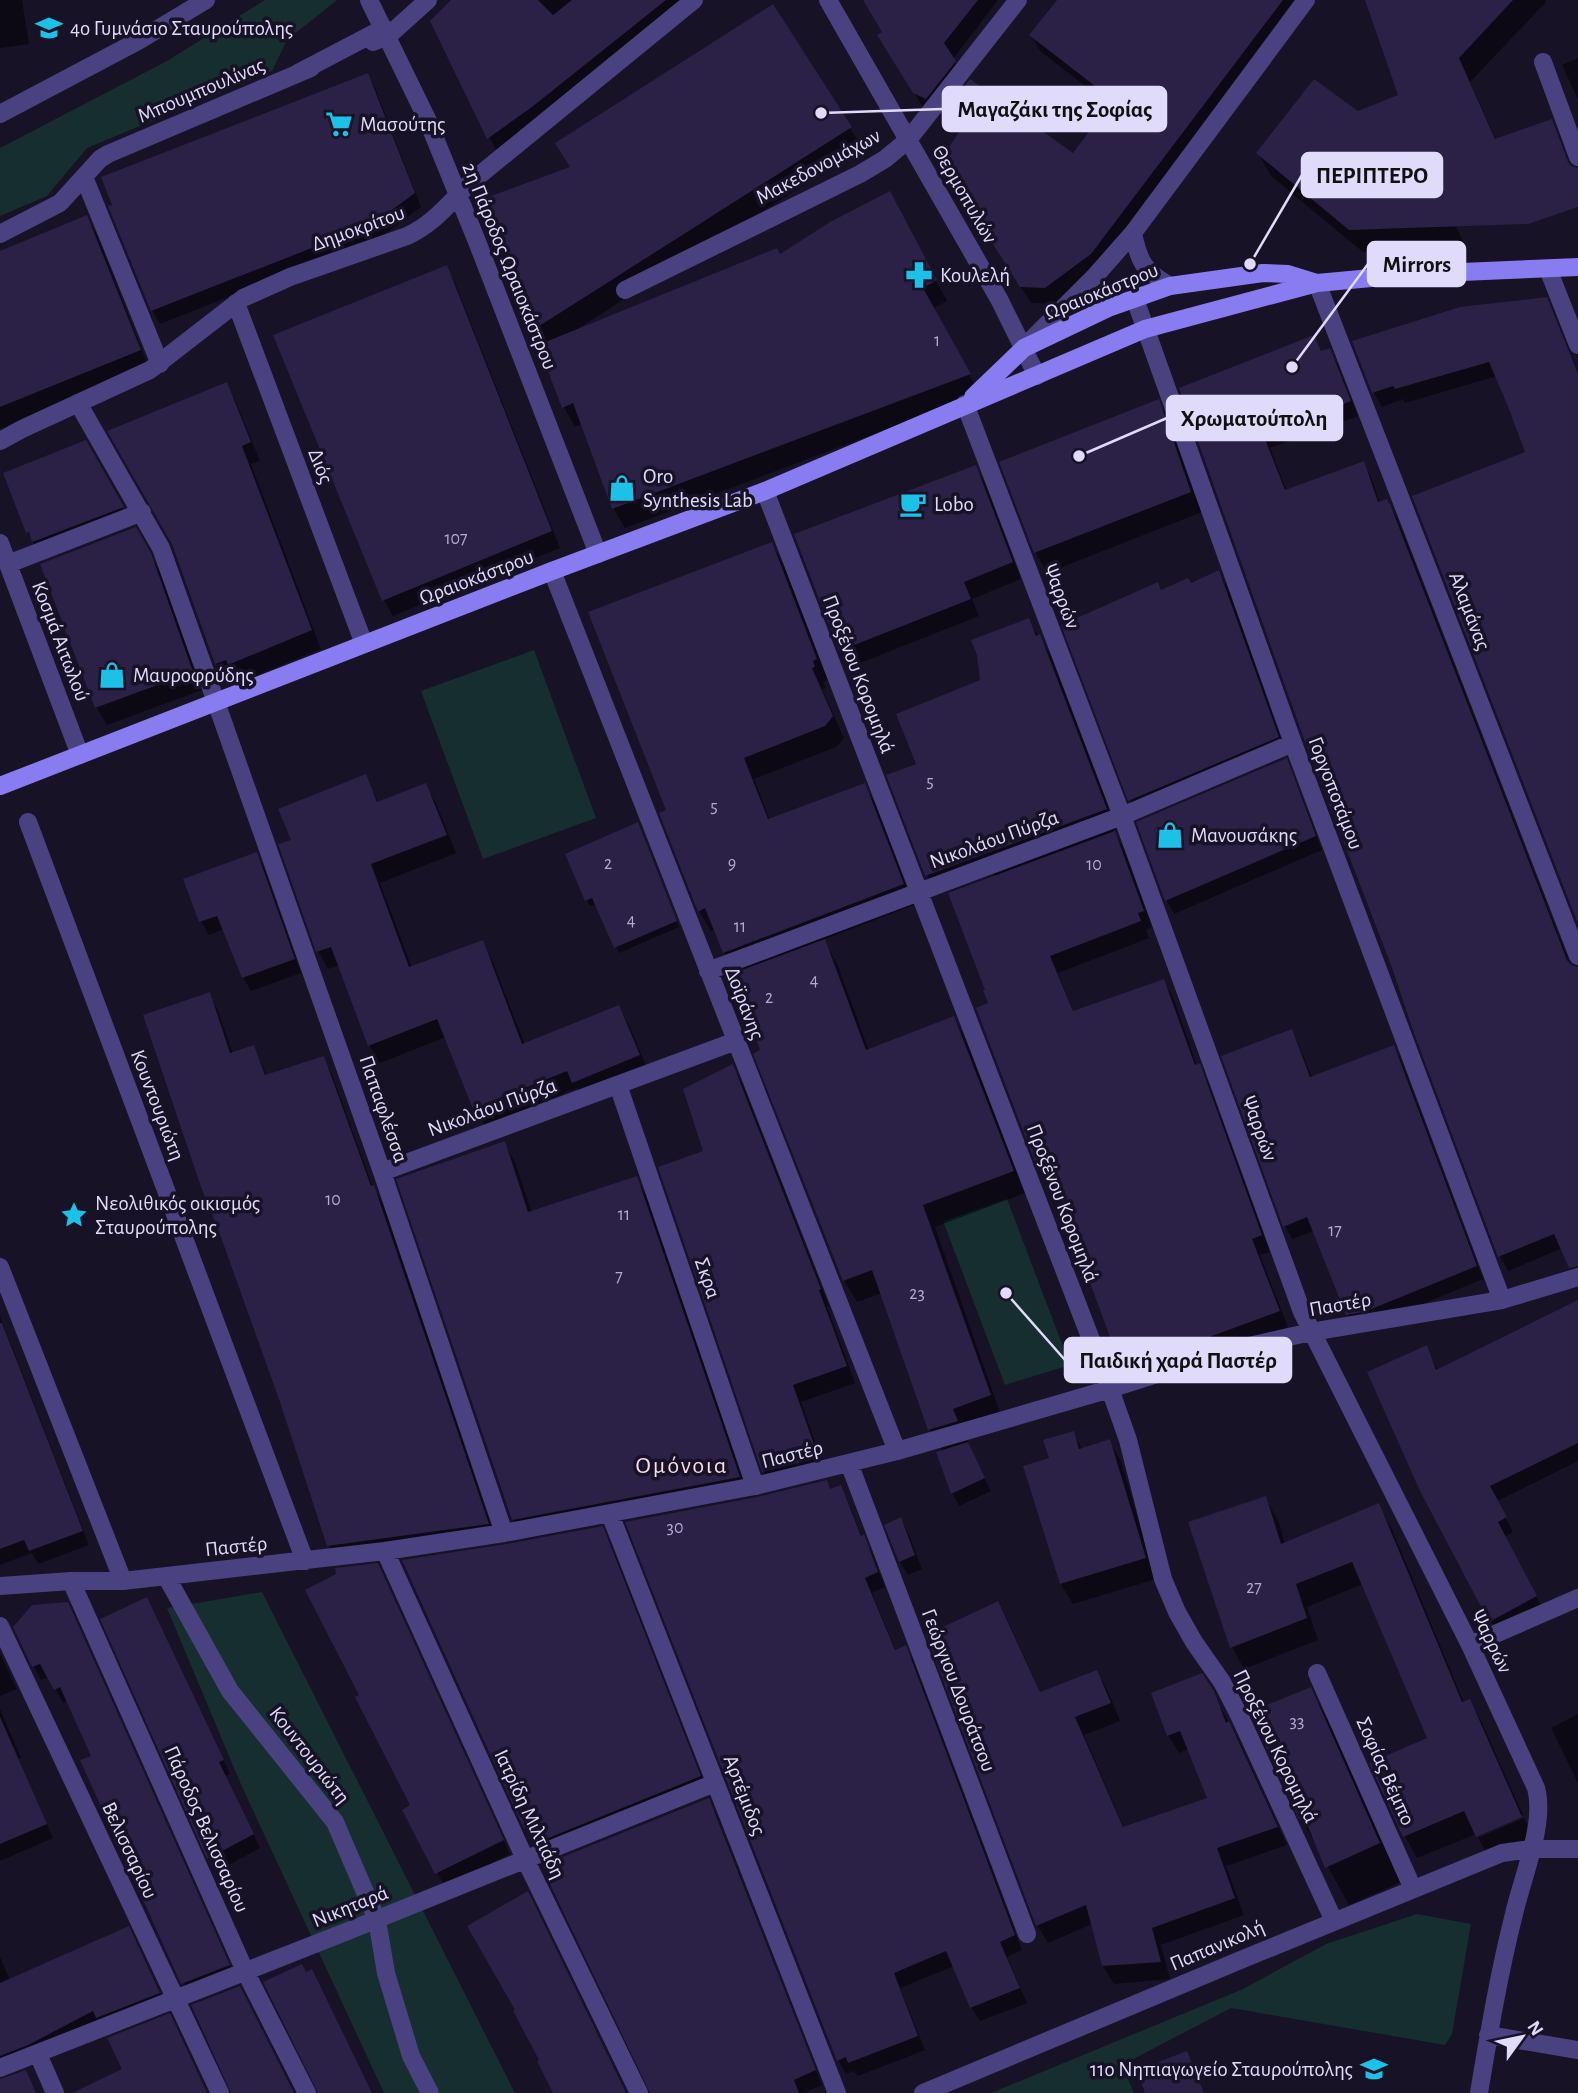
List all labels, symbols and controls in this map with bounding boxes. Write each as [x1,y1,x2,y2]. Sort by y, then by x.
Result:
school or university icon: 4ο Γυμνάσιο Σταυρούπολης [34,13,64,43]
place label: 4ο Γυμνάσιο Σταυρούπολης [70,18,293,39]
street label: Μπουμπουλίνας [135,54,268,127]
callout: Μαγαζάκι της Σοφίας [943,87,1166,131]
text: Μαγαζάκι της Σοφίας [958,99,1152,122]
supermarket icon: Μασούτης [324,109,354,139]
place label: Μασούτης [360,114,446,135]
street label: Μακεδονομάχων [753,125,884,208]
street label: Θερμοπυλών [928,142,1001,247]
callout: ΠΕΡΙΠΤΕΡΟ [1302,153,1442,197]
street label: 2η Πάροδος Ωραιοκάστρου [458,160,561,373]
text: ΠΕΡΙΠΤΕΡΟ [1316,165,1428,188]
street label: Δημοκρίτου [309,202,407,255]
callout: Mirrors [1368,242,1465,286]
text: Mirrors [1383,254,1451,277]
street label: Ωραιοκάστρου [1041,259,1161,324]
pharmacy icon: Κουλελή [904,260,934,290]
place label: Κουλελή [940,265,1010,286]
house number: 1 [934,332,940,350]
callout: Χρωματούπολη [1167,396,1342,440]
text: Χρωματούπολη [1180,408,1328,431]
street label: Διός [304,446,337,487]
place label: Oro Synthesis Lab [643,466,753,511]
shop icon: Oro Synthesis Lab [607,473,637,503]
cafe icon: Lobo [898,489,928,519]
place label: Lobo [934,494,974,515]
house number: 107 [444,530,468,548]
street label: Ωραιοκάστρου [416,546,537,609]
street label: Ψαρρών [1040,561,1084,632]
street label: Αλαμάνας [1445,569,1494,653]
street label: Κοσμά Αιτωλού [28,578,93,704]
street label: Προξένου Κορομηλά [818,592,898,757]
shop icon: Μαυροφρύδης [97,660,127,690]
place label: Μαυροφρύδης [133,665,254,686]
street label: Γοργοποτάμου [1304,734,1367,852]
house number: 5 [926,773,934,791]
house number: 5 [710,798,718,816]
street label: Νικολάου Πύρζα [927,806,1061,873]
shop icon: Μανουσάκης [1155,820,1185,850]
place label: Μανουσάκης [1191,825,1297,846]
house number: 2 [604,855,612,873]
house number: 9 [728,855,736,873]
house number: 10 [1086,856,1102,874]
house number: 4 [627,912,636,930]
house number: 11 [734,918,746,936]
street label: Δοϊράνης [721,964,768,1042]
house number: 4 [810,972,819,990]
house number: 2 [765,989,773,1007]
street label: Κουντουριώτη [127,1047,188,1163]
street label: Παπαφλέσσα [355,1053,412,1166]
street label: Νικολάου Πύρζα [425,1074,559,1141]
street label: Ψαρρών [1238,1093,1281,1164]
street label: Προξένου Κορομηλά [1022,1121,1102,1286]
house number: 10 [325,1191,341,1209]
place label: Νεολιθικός οικισμός Σταυρούπολης [95,1193,260,1238]
place icon: Νεολιθικός οικισμός Σταυρούπολης [59,1200,89,1230]
house number: 11 [618,1206,630,1224]
house number: 17 [1328,1222,1342,1240]
street label: Σκρα [691,1255,724,1301]
house number: 7 [615,1268,623,1286]
house number: 23 [909,1285,925,1303]
street label: Παστέρ [1308,1289,1373,1320]
callout: Παιδική χαρά Παστέρ [1065,1338,1291,1382]
text: Παιδική χαρά Παστέρ [1079,1350,1277,1373]
street label: Παστέρ [759,1437,825,1472]
district label: Ομόνοια [635,1454,729,1478]
house number: 30 [667,1519,683,1537]
street label: Παστέρ [204,1533,268,1560]
house number: 27 [1246,1579,1262,1597]
street label: Γεώργιου Δουράτσου [918,1606,999,1775]
street label: Ψαρρών [1467,1606,1516,1677]
street label: Προξένου Κορομηλά [1228,1666,1322,1827]
street label: Κουντουριώτη [265,1703,354,1808]
house number: 33 [1290,1713,1304,1731]
street label: Σοφίας Βέμπο [1352,1714,1419,1829]
street label: Πάροδος Βελισσαρίου [160,1743,253,1916]
street label: Ιατρίδη Μιλτιάδη [490,1746,569,1882]
street label: Αρτέμιδος [720,1752,769,1838]
street label: Βελισσαρίου [98,1799,161,1902]
street label: Νικηταρά [309,1882,391,1931]
street label: Παπανικολή [1167,1916,1268,1975]
north arrow [1487,2002,1557,2072]
text: N [1523,2018,1547,2039]
school or university icon: 11ο Νηπιαγωγείο Σταυρούπολης [1359,2054,1389,2084]
place label: 11ο Νηπιαγωγείο Σταυρούπολης [1090,2059,1353,2080]

